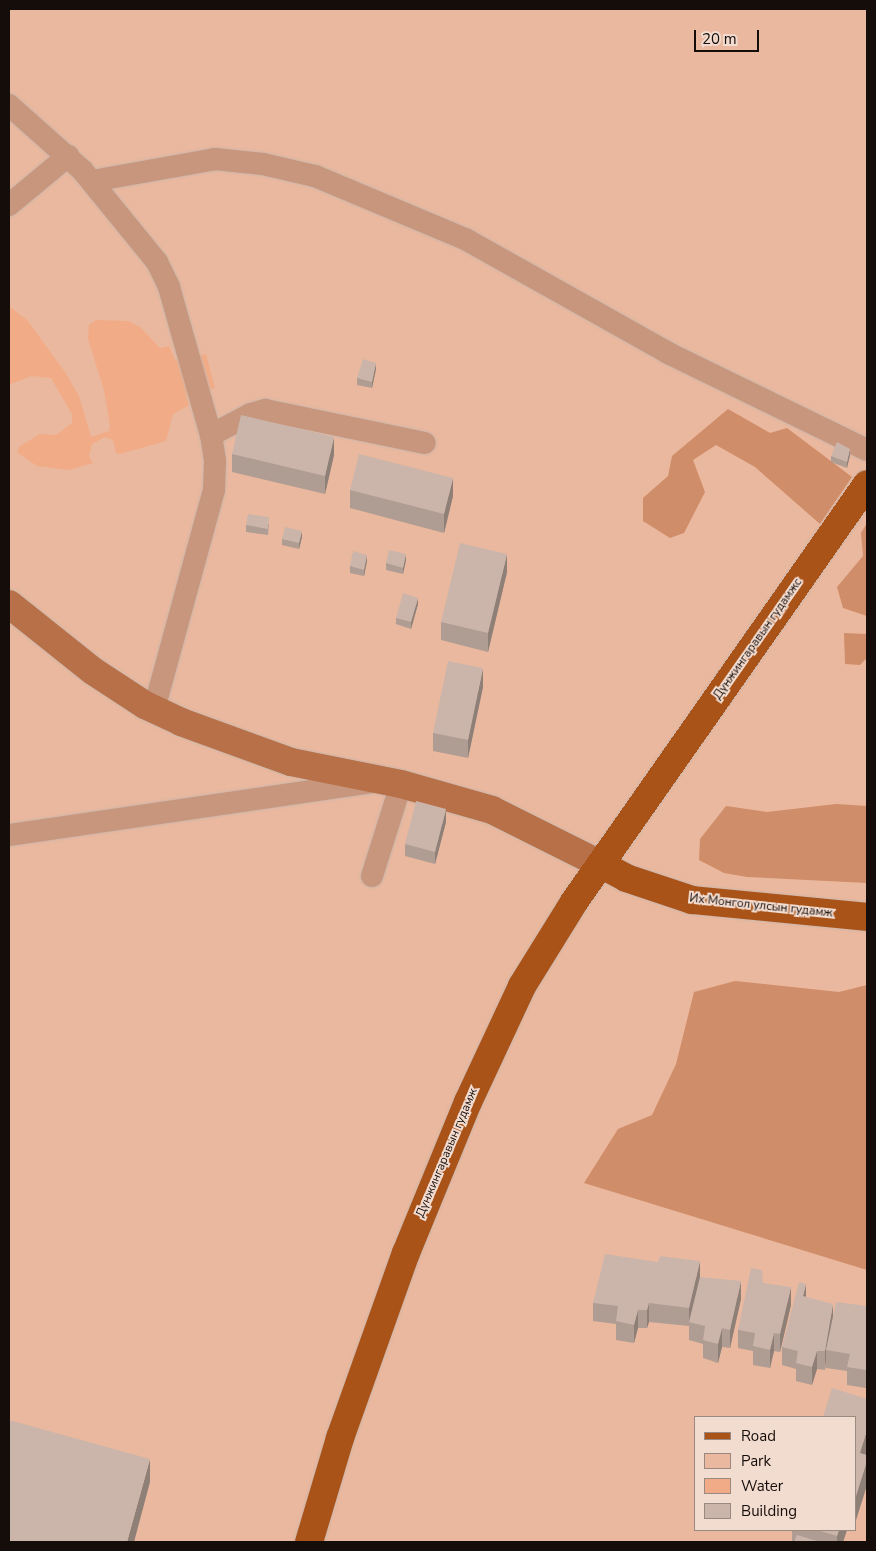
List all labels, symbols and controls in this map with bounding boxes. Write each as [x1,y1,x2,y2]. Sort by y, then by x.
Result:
scale bar [696,20,761,52]
text: 20 m [702,29,737,49]
street label: Дүнжингаравын гудамжс [711,576,805,702]
street label: Их Монгол улсын гудамж [689,891,833,921]
street label: Дүнжингаравын гудамж [413,1086,481,1220]
legend [694,1416,856,1531]
text: Road [741,1426,776,1446]
text: Park [741,1451,771,1471]
text: Water [741,1476,783,1496]
text: Building [741,1501,797,1521]

